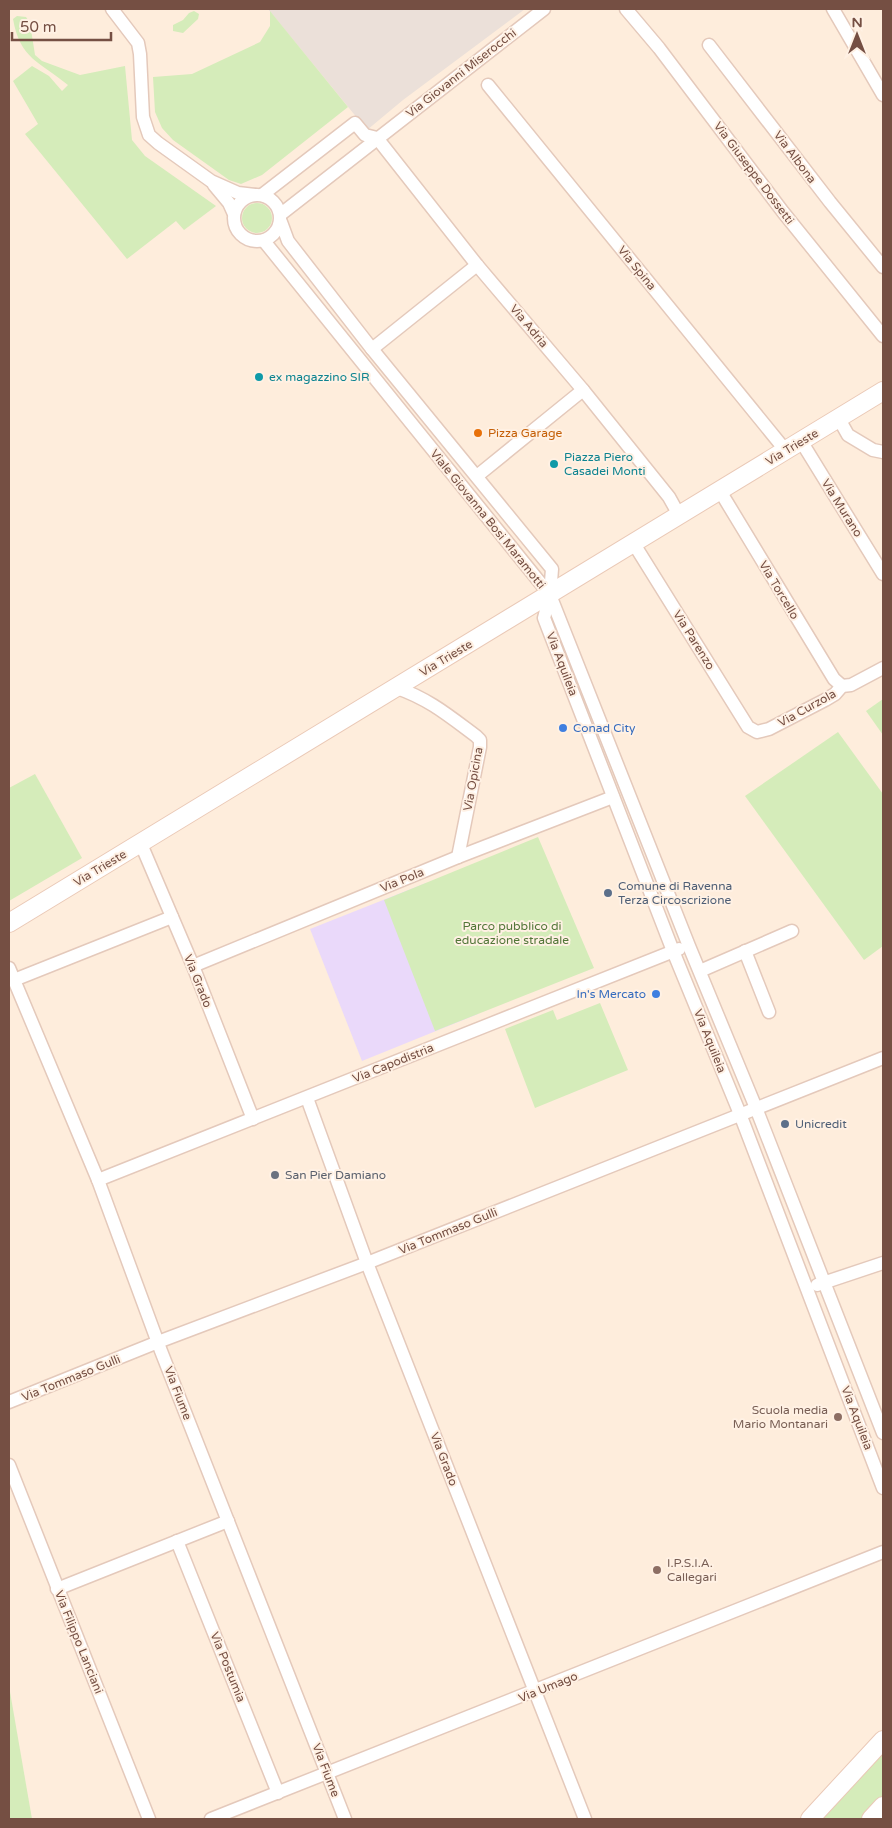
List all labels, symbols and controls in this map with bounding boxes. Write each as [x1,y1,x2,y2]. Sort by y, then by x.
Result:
scale bar [12,10,111,42]
north arrow [832,10,882,60]
text: N [851,14,863,31]
text: 50 m [20,18,57,36]
street label: Via Giovanni Miserocchi [403,26,519,120]
street label: Via Giuseppe Dossetti [711,119,797,227]
street label: Via Albona [771,128,819,186]
street label: Via Spina [615,243,659,293]
street label: Via Adria [507,302,551,350]
place label: ex magazzino SIR [269,370,369,384]
marker: ex magazzino SIR [253,371,265,383]
place label: Pizza Garage [488,426,563,440]
street label: Via Trieste [763,426,821,468]
marker: Pizza Garage [472,427,484,439]
street label: Viale Giovanna Bosi Maramotti [427,447,549,591]
place label: Piazza Piero Casadei Monti [564,450,646,478]
marker: Piazza Piero Casadei Monti [548,458,560,470]
street label: Via Murano [819,476,865,540]
street label: Via Torcello [756,558,802,622]
street label: Via Parenzo [670,608,718,672]
street label: Via Aquileia [543,630,581,698]
street label: Via Trieste [417,637,475,679]
street label: Via Curzola [776,686,838,730]
place label: Conad City [573,721,636,735]
marker: Conad City [557,722,569,734]
street label: Via Opicina [460,746,486,812]
street label: Via Trieste [71,847,129,889]
street label: Via Pola [378,865,426,895]
place label: Comune di Ravenna Terza Circoscrizione [618,879,732,907]
marker: Comune di Ravenna Terza Circoscrizione [602,887,614,899]
park label: Parco pubblico di educazione stradale [455,919,569,947]
street label: Via Grado [181,952,215,1010]
place label: In's Mercato [576,987,646,1001]
marker: In's Mercato [650,988,662,1000]
street label: Via Aquileia [691,1007,729,1075]
street label: Via Capodistria [350,1040,436,1086]
place label: Unicredit [795,1117,847,1131]
marker: Unicredit [779,1118,791,1130]
place label: San Pier Damiano [285,1168,386,1182]
marker: San Pier Damiano [269,1169,281,1181]
street label: Via Tommaso Gulli [397,1205,499,1257]
street label: Via Tommaso Gulli [20,1352,122,1404]
street label: Via Fiume [161,1364,195,1422]
street label: Via Aquileia [838,1384,876,1452]
place label: Scuola media Mario Montanari [733,1403,828,1431]
marker: Scuola media Mario Montanari [832,1411,844,1423]
street label: Via Grado [427,1430,461,1488]
place label: I.P.S.I.A. Callegari [667,1556,717,1584]
marker: I.P.S.I.A. Callegari [651,1564,663,1576]
street label: Via Filippo Lanciani [52,1588,106,1696]
street label: Via Postumia [208,1630,248,1704]
street label: Via Umago [516,1669,580,1705]
street label: Via Fiume [309,1741,343,1799]

